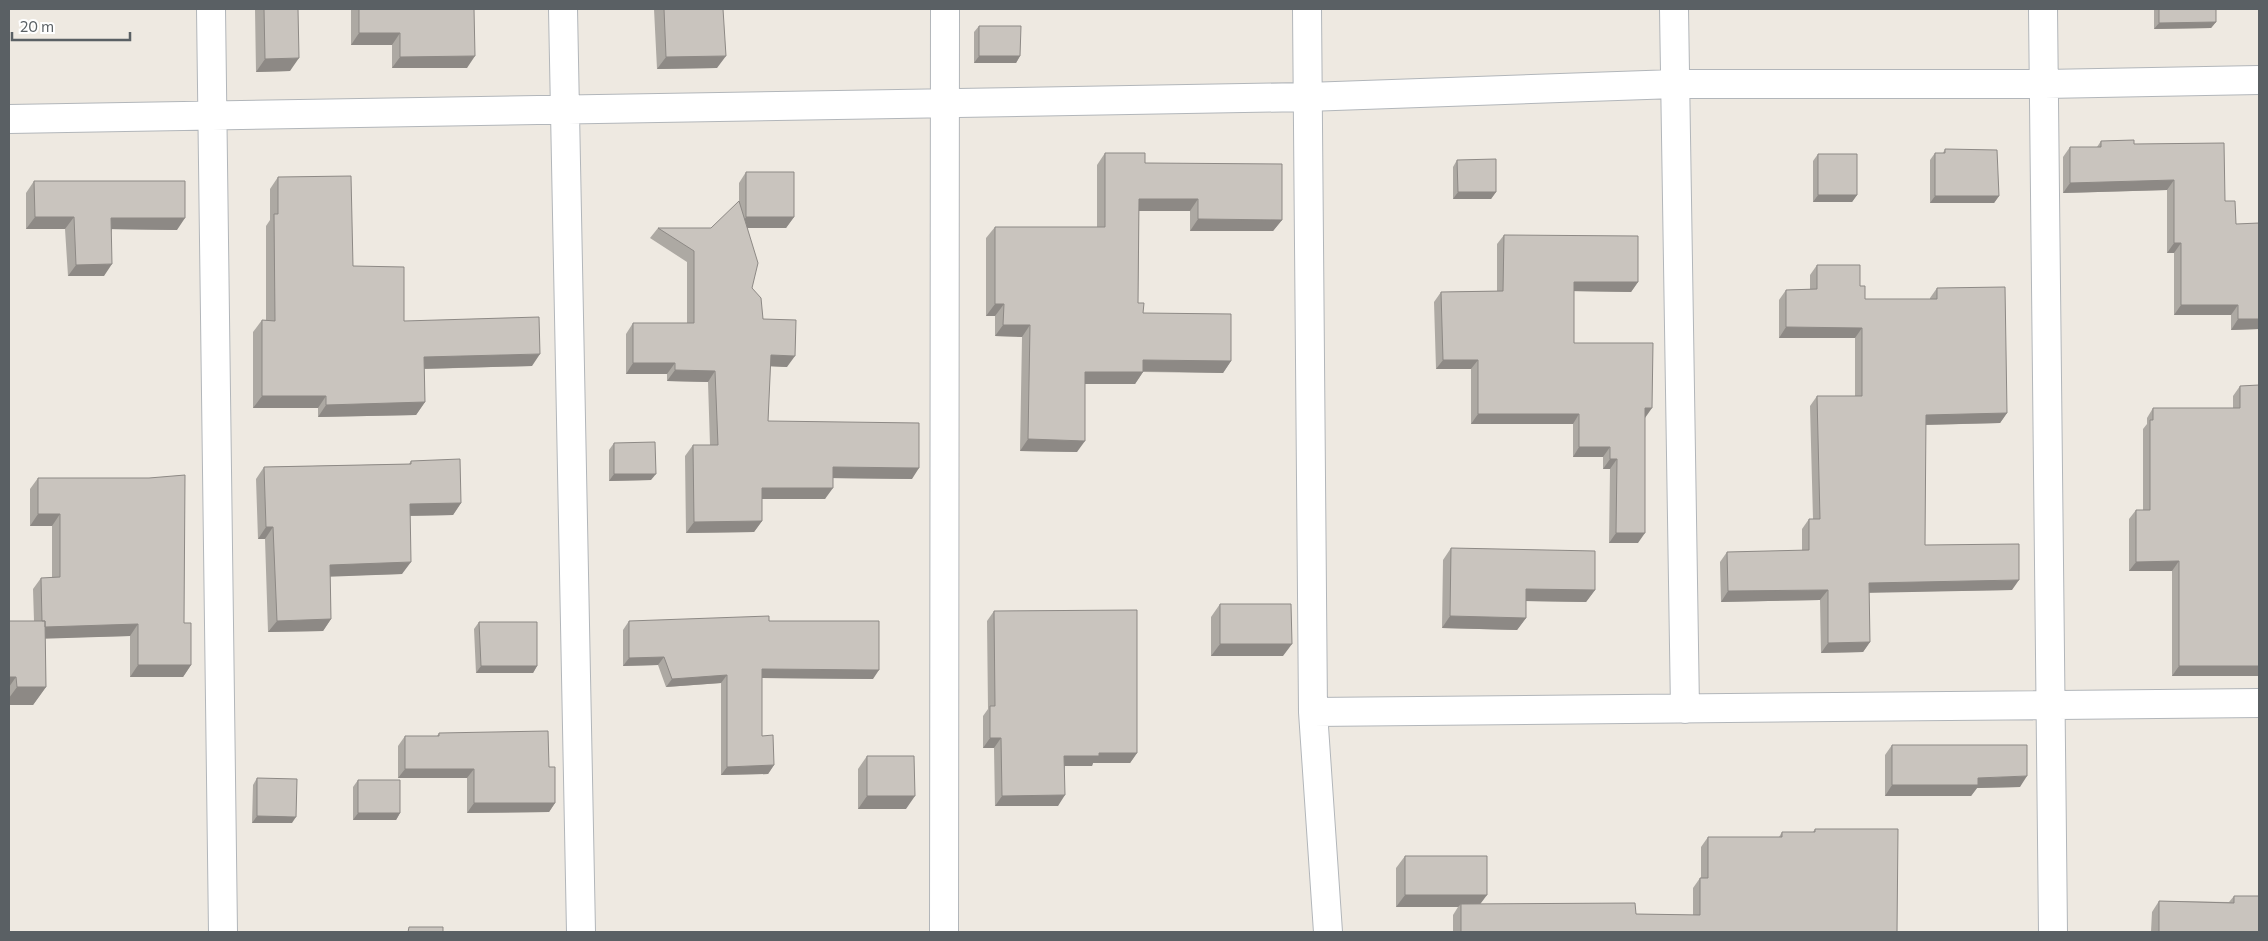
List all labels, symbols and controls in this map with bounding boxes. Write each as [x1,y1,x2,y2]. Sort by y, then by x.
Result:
scale bar [12,10,130,42]
text: 20 m [20,17,54,35]

